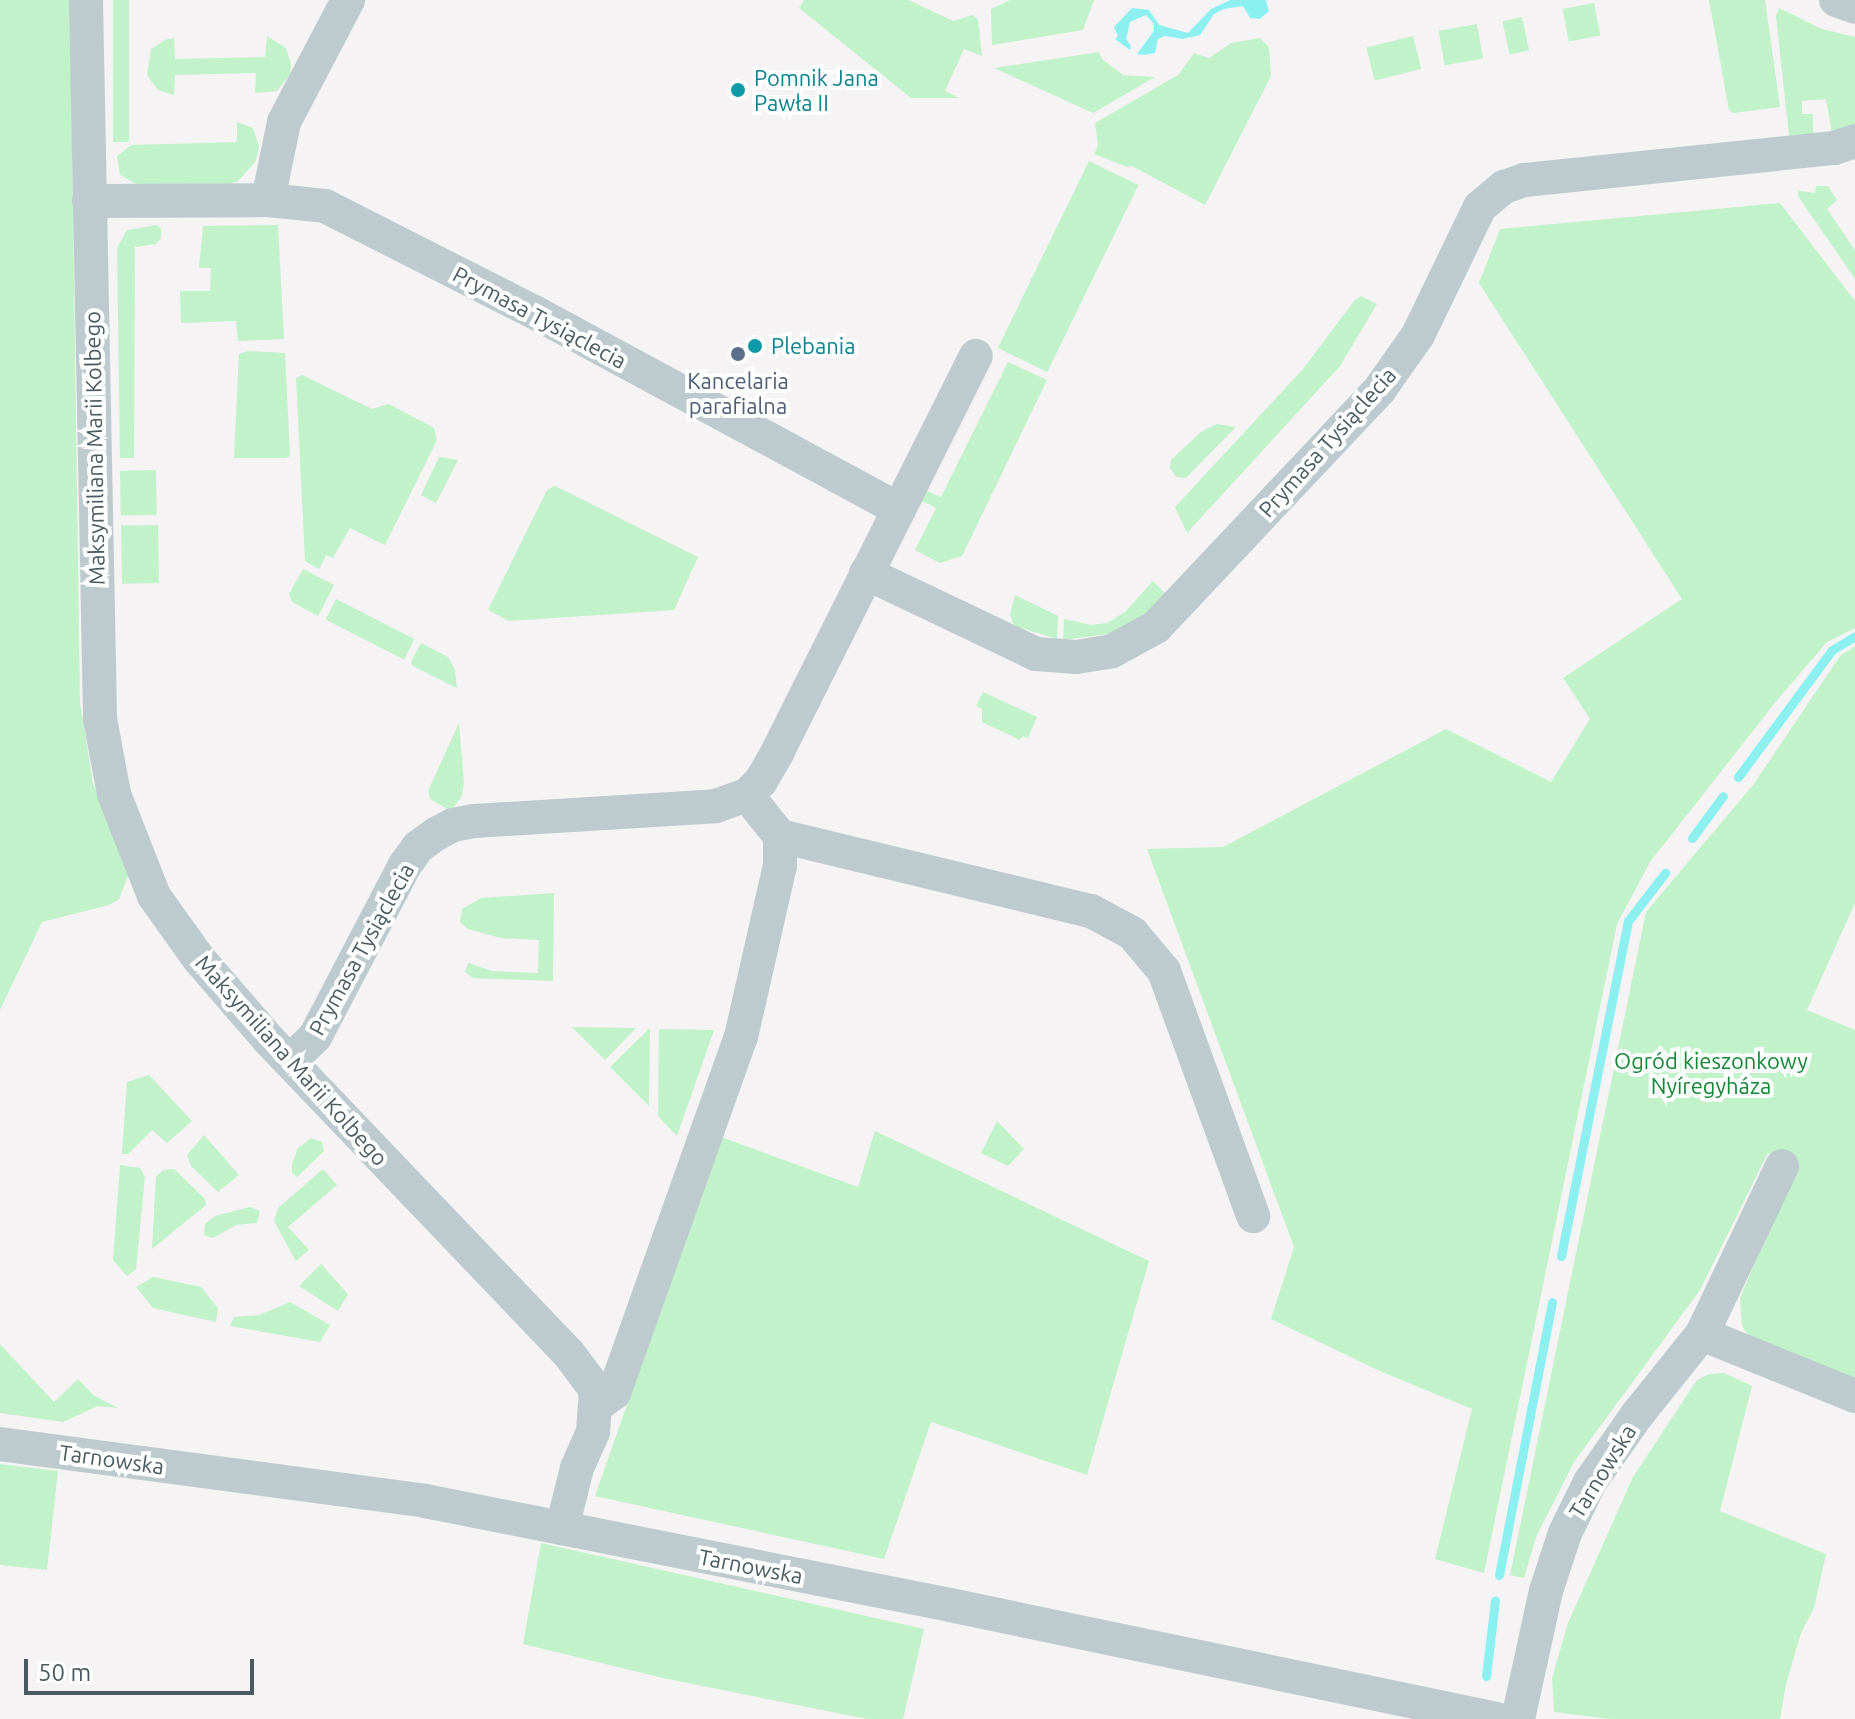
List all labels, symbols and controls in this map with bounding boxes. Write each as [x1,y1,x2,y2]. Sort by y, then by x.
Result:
place label: Pomnik Jana Pawła II [754,64,879,116]
marker: Pomnik Jana Pawła II [729,81,747,99]
street label: Prymasa Tysiąclecia [449,260,631,374]
street label: Maksymiliana Marii Kolbego [78,311,110,585]
place label: Plebania [771,333,855,359]
marker: Plebania [746,337,764,355]
marker: Kancelaria parafialna [729,345,747,363]
street label: Prymasa Tysiąclecia [1253,362,1401,522]
place label: Kancelaria parafialna [687,367,789,418]
street label: Prymasa Tysiąclecia [303,858,419,1040]
street label: Maksymiliana Marii Kolbego [190,949,394,1171]
park label: Ogród kieszonkowy Nyíregyháza [1614,1047,1808,1098]
street label: Tarnowska [1563,1419,1641,1523]
street label: Tarnowska [58,1439,166,1479]
street label: Tarnowska [697,1543,805,1589]
scale bar [28,1643,258,1693]
text: 50 m [38,1659,91,1686]

